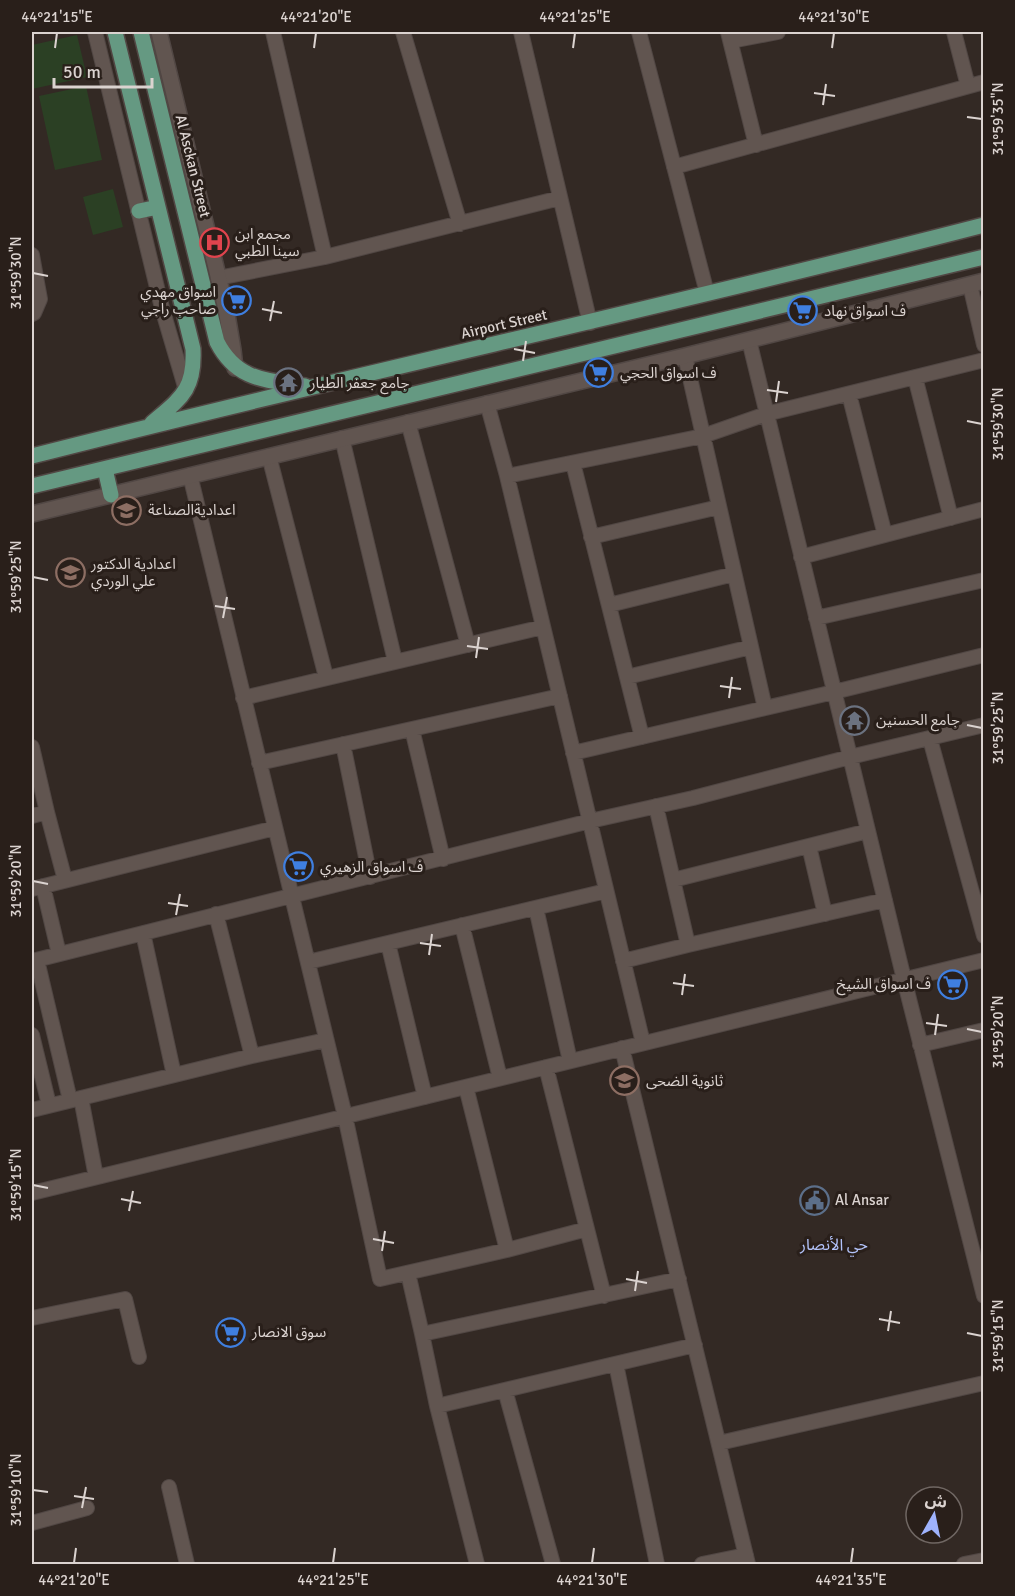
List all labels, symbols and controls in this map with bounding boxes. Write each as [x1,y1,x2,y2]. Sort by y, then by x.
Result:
text: 44°21'15"E [21,8,93,26]
text: 44°21'20"E [280,8,352,26]
text: 44°21'25"E [539,8,611,26]
text: 44°21'30"E [798,8,870,26]
scale bar [54,51,152,89]
text: 50 m [63,61,101,83]
text: 31°59'35"N [989,82,1007,156]
street label: Al Asckan Street [172,113,214,219]
place label: مجمع ابن سينا الطبي [235,225,300,262]
hospital icon: مجمع ابن سينا الطبي [198,227,230,259]
text: 31°59'30"N [7,236,25,310]
place label: اسواق مهدي صاحب راجي [140,283,216,320]
supermarket icon: اسواق مهدي صاحب راجي [221,285,253,317]
supermarket icon: ف اسواق نهاد [787,295,819,327]
place label: ف اسواق نهاد [824,302,906,320]
street label: Airport Street [459,305,549,343]
supermarket icon: ف اسواق الحجي [583,357,615,389]
place label: ف اسواق الحجي [620,364,717,384]
temple icon: جامع جعفر الطيار [273,367,305,399]
place label: جامع جعفر الطيار [309,374,409,395]
text: 31°59'30"N [989,387,1007,461]
school or university icon: اعداديةالصناعة [111,494,143,526]
place label: اعداديةالصناعة [148,501,236,519]
text: 31°59'25"N [7,540,25,614]
place label: اعدادية الدكتور علي الوردي [90,555,176,592]
school or university icon: اعدادية الدكتور علي الوردي [54,557,86,589]
text: 31°59'25"N [989,691,1007,765]
temple icon: جامع الحسنين [839,704,871,736]
place label: جامع الحسنين [876,711,960,732]
text: 31°59'20"N [7,844,25,918]
supermarket icon: ف اسواق الزهيري [283,851,315,883]
place label: ف اسواق الزهيري [320,858,424,878]
supermarket icon: ف اسواق الشيخ [936,968,968,1000]
place label: ف اسواق الشيخ [837,975,931,996]
text: 31°59'20"N [989,995,1007,1069]
school or university icon: ثانوية الضحى [609,1065,641,1097]
place label: ثانوية الضحى [646,1072,723,1090]
text: 31°59'15"N [7,1148,25,1222]
public building icon: Al Ansar [798,1184,830,1216]
place label: Al Ansar [835,1191,889,1209]
district label: حي الأنصار [799,1235,868,1257]
text: 31°59'15"N [989,1299,1007,1373]
supermarket icon: سوق الانصار [215,1316,247,1348]
place label: سوق الانصار [251,1323,326,1341]
text: 31°59'10"N [7,1453,25,1527]
north arrow [904,1485,964,1545]
text: ش [924,1490,949,1513]
text: 44°21'20"E [38,1571,110,1589]
text: 44°21'25"E [297,1571,369,1589]
text: 44°21'30"E [556,1571,628,1589]
text: 44°21'35"E [815,1571,887,1589]

